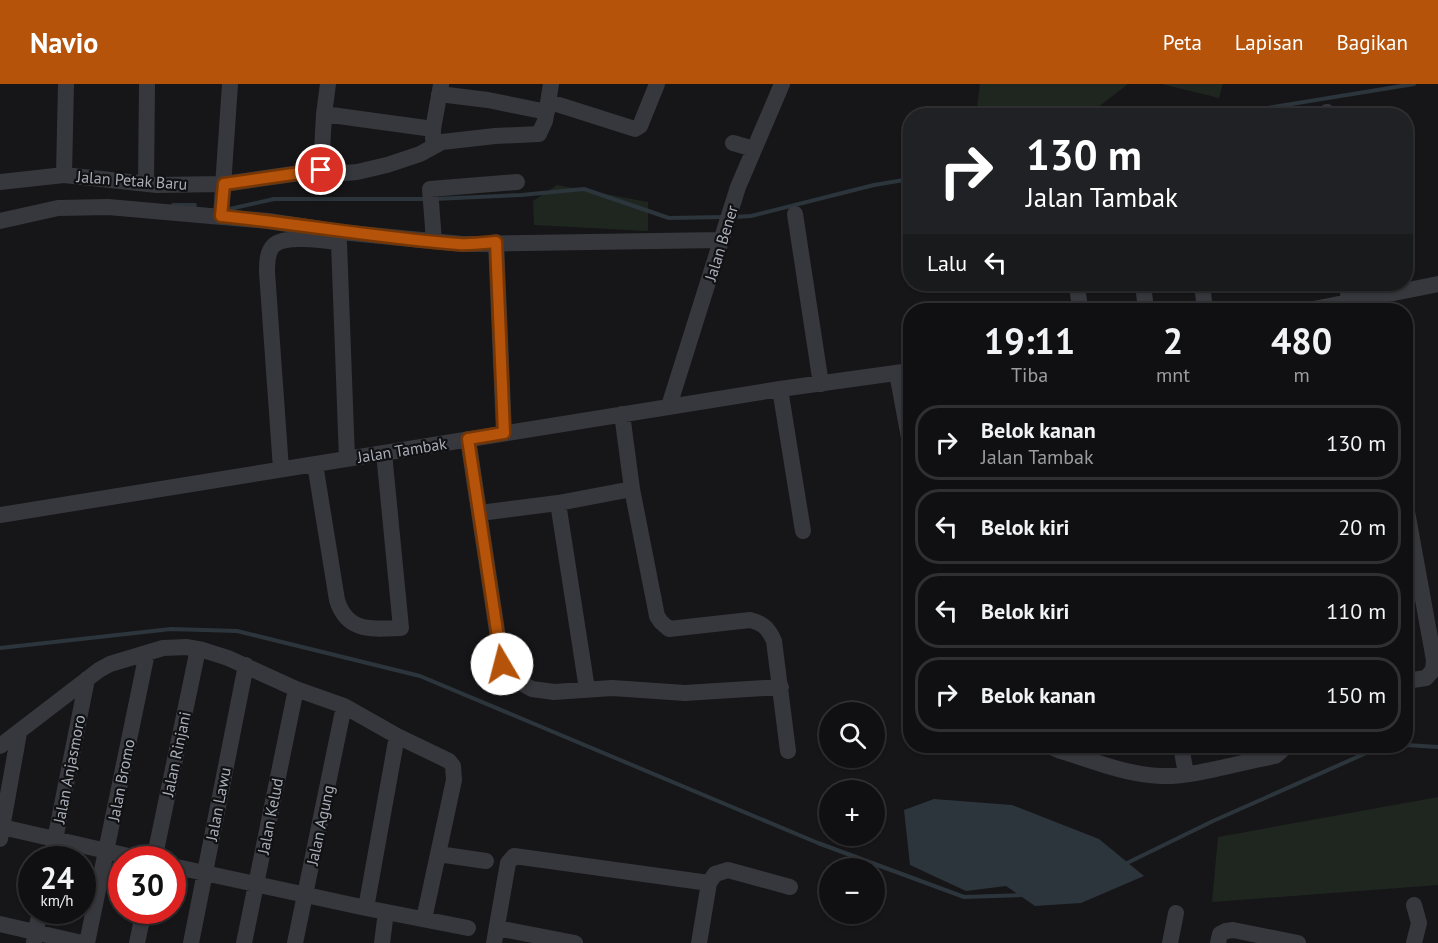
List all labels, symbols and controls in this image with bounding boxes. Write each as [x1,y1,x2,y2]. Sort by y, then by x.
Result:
text: Navio [30,24,98,61]
text: Peta [1163,29,1202,56]
text: Lapisan [1235,29,1303,56]
text: Bagikan [1336,29,1408,56]
text: 130 m [1026,127,1142,182]
icon: right [927,132,1005,210]
pin [295,144,346,195]
icon: arrive [304,153,337,186]
street label: Jalan Petak Baru [75,166,188,194]
text: Jalan Tambak [1026,180,1178,214]
street label: Jalan Bener [700,202,742,284]
icon: left [979,246,1012,279]
text: Lalu [927,249,967,277]
text: 19:11 [984,317,1075,364]
text: 2 [1163,317,1183,364]
text: 480 [1271,317,1332,364]
text: Tiba [1011,362,1048,388]
text: mnt [1156,362,1190,388]
text: m [1293,362,1310,388]
text: Belok kanan [981,416,1096,444]
icon: right [930,426,963,459]
text: 130 m [1326,429,1386,457]
street label: Jalan Tambak [355,433,448,467]
text: Jalan Tambak [981,444,1094,470]
icon: left [930,510,963,543]
text: Belok kiri [981,513,1070,541]
text: 20 m [1338,513,1386,541]
icon: left [930,594,963,627]
text: Belok kiri [981,597,1070,625]
text: 110 m [1326,597,1386,625]
position arrow [470,632,534,696]
icon: right [930,678,963,711]
text: Belok kanan [981,681,1096,709]
text: 150 m [1326,681,1386,709]
map controls [819,702,885,924]
button: search [819,702,885,768]
street label: Jalan Rinjani [157,710,195,799]
street label: Jalan Anjasmoro [48,713,89,826]
street label: Jalan Bromo [103,737,139,824]
street label: Jalan Lawu [201,766,235,843]
street label: Jalan Kelud [253,776,287,857]
button: + [819,780,885,846]
street label: Jalan Agung [302,783,338,868]
speed limit sign: 30 [108,846,186,924]
text: 24 [40,858,74,897]
button: − [819,858,885,924]
text: km/h [41,891,73,910]

